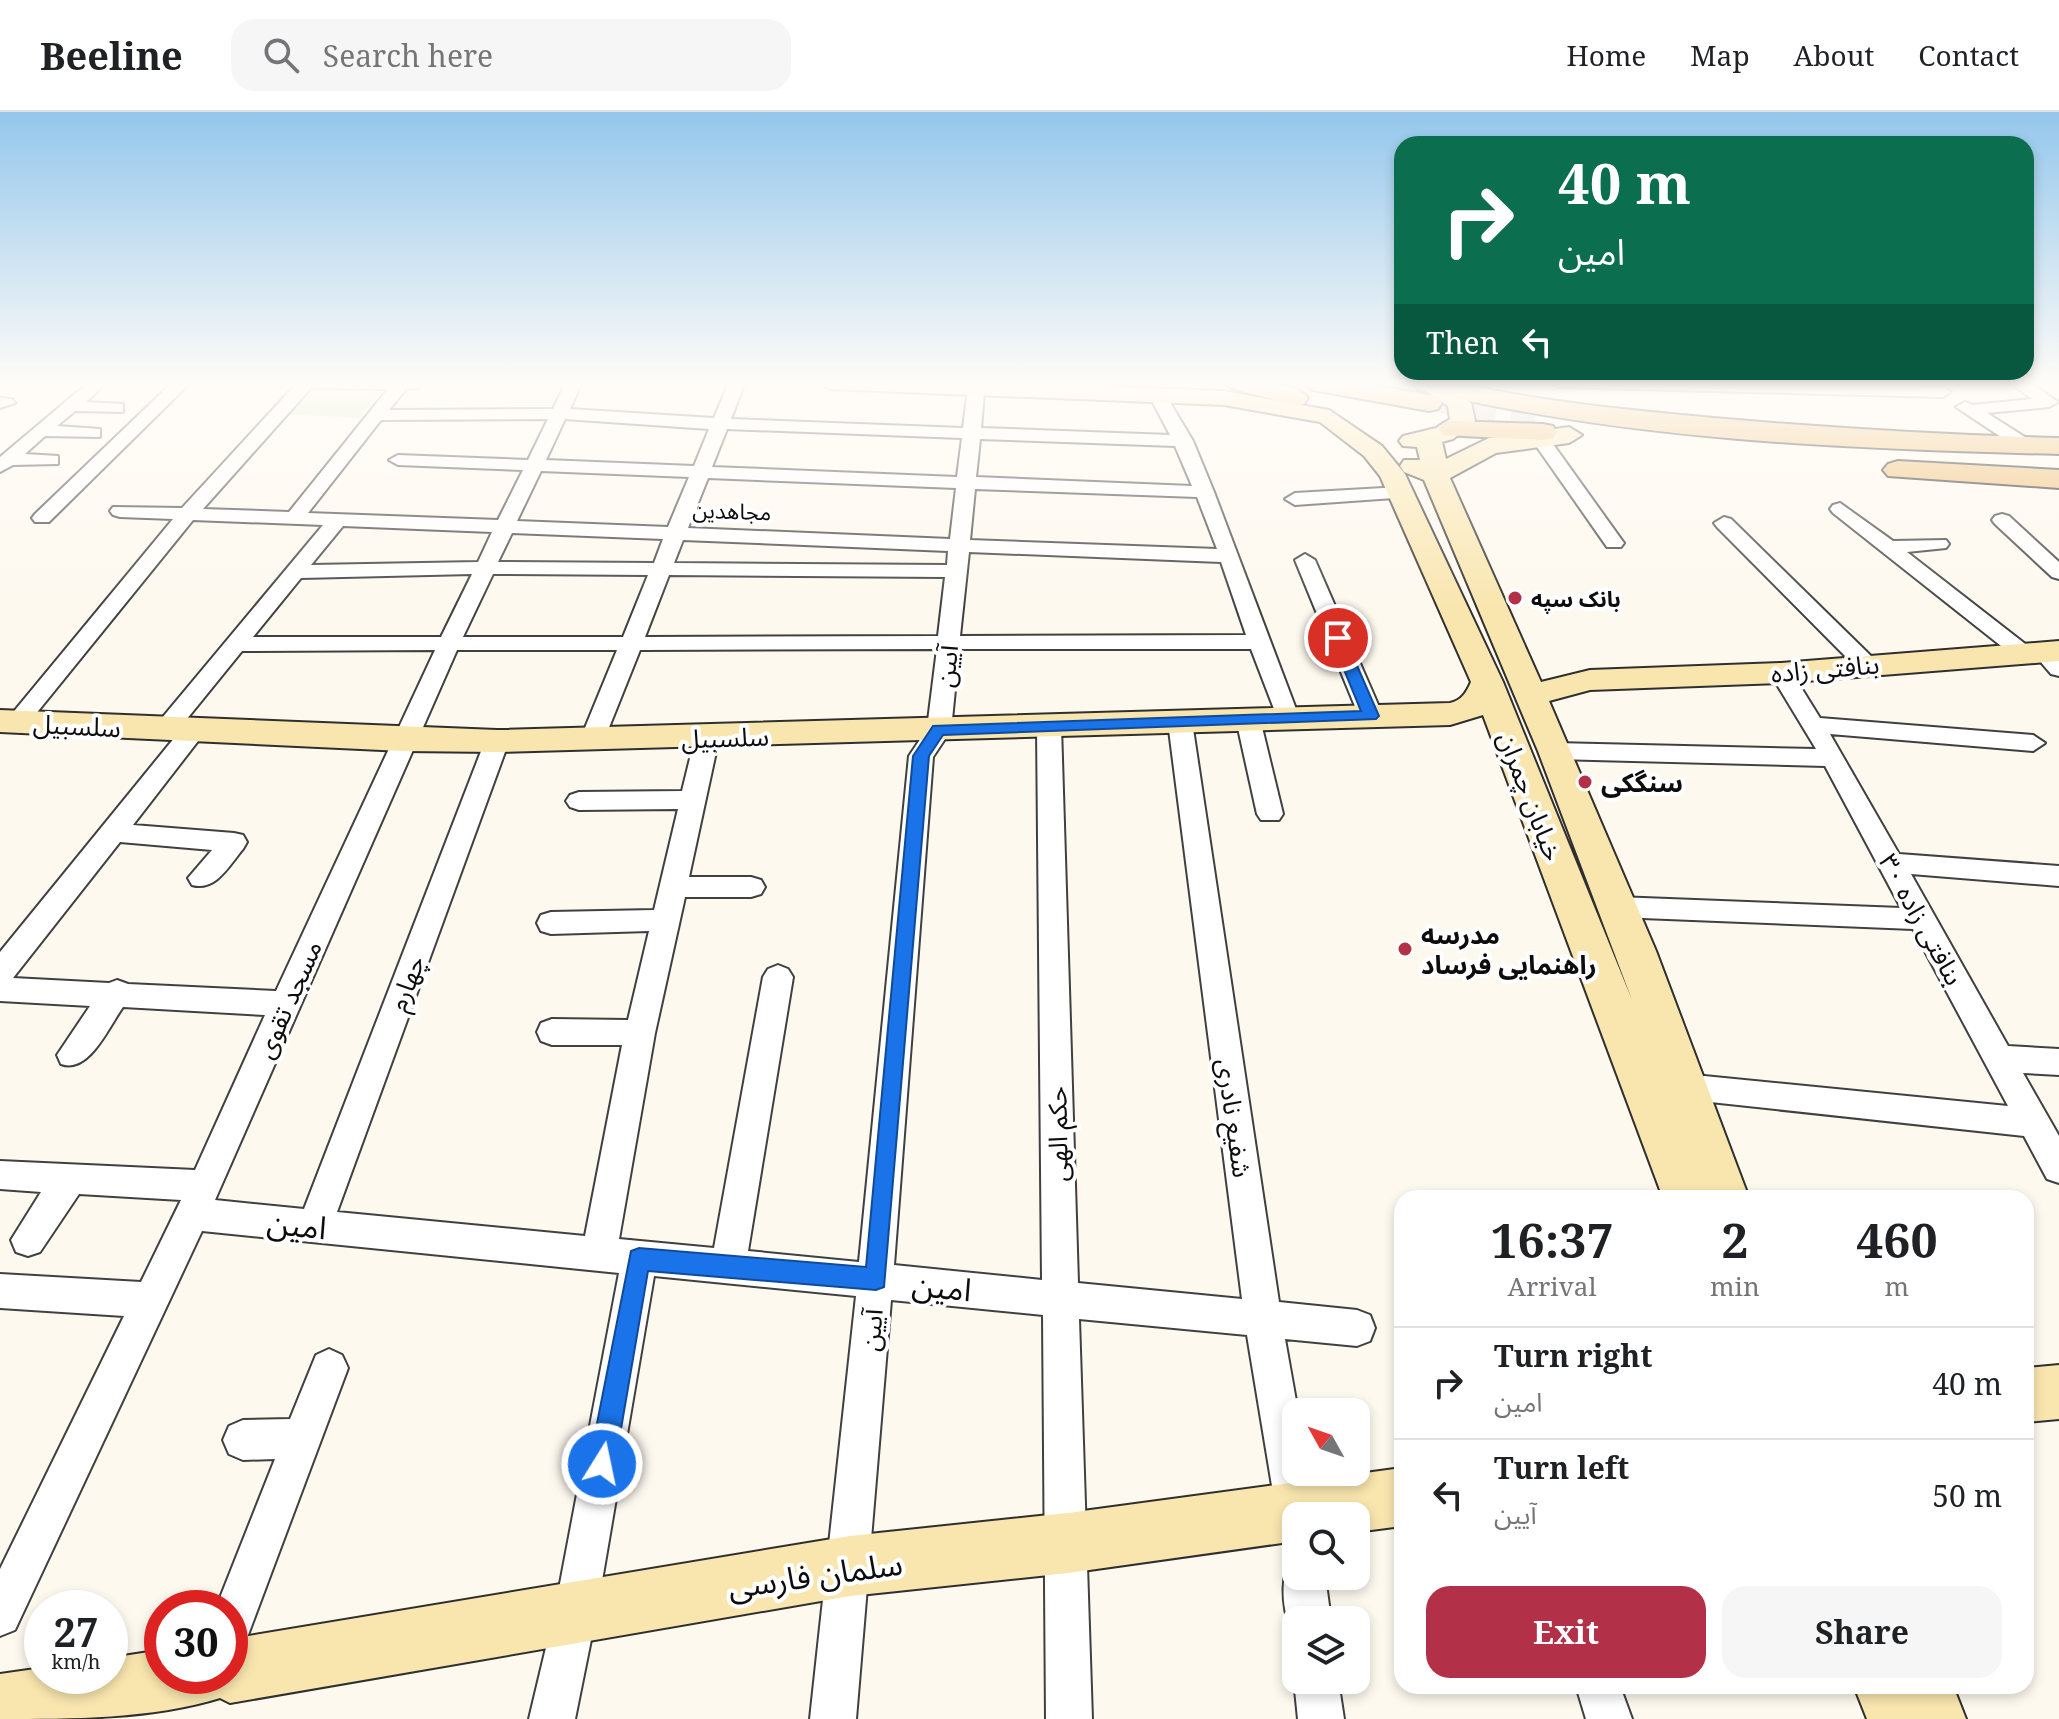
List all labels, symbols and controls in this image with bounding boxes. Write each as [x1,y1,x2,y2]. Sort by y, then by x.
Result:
search box [231,19,791,91]
text: Beeline [40,29,183,81]
icon: search [259,33,303,77]
text: Search here [323,35,493,76]
text: Home [1567,36,1646,74]
text: Map [1690,36,1750,74]
text: About [1794,36,1874,74]
text: Contact [1918,36,2019,74]
text: 40 m [1558,144,1691,220]
icon: right [1426,168,1530,272]
text: امین [1558,227,1625,276]
icon: left [1515,320,1559,364]
text: Then [1426,322,1499,363]
street label: مجاهدین [692,494,772,526]
place label: بانک سپه [1531,583,1621,614]
marker: بانک سپه [1506,589,1524,607]
pin [1304,604,1372,672]
icon: arrive [1316,616,1360,660]
street label: آیین [926,642,966,689]
street label: بنافتی زاده [1769,645,1881,691]
street label: سلسبیل [32,705,122,745]
street label: سلسبیل [680,717,770,757]
street label: خیابان چمران [1490,726,1572,866]
place label: سنگکی [1601,764,1683,800]
marker: سنگکی [1576,773,1594,791]
street label: بنافتی زاده ۳۰ [1871,847,1973,991]
place label: مدرسه راهنمایی فرساد [1421,916,1597,982]
street label: مسجد تقوی [246,934,330,1064]
marker: مدرسه راهنمایی فرساد [1396,940,1414,958]
street label: چهارم [379,950,436,1017]
street label: شفیع نادری [1206,1056,1261,1180]
street label: حکم الهی [1038,1086,1079,1182]
street label: امین [265,1199,329,1249]
text: 16:37 [1490,1207,1614,1272]
text: 2 [1721,1207,1748,1272]
text: 460 [1856,1207,1938,1272]
street label: امین [910,1261,974,1311]
text: Arrival [1508,1268,1596,1304]
text: min [1710,1268,1760,1304]
text: m [1885,1268,1909,1304]
street label: آیین [851,1306,891,1353]
text: Turn right [1494,1335,1652,1376]
icon: right [1426,1361,1470,1405]
text: 40 m [1932,1363,2002,1404]
text: امین [1494,1384,1543,1420]
north arrow [1282,1398,1370,1486]
map controls [1282,1398,1370,1694]
position arrow [560,1422,644,1506]
text: Turn left [1494,1447,1629,1488]
icon: left [1426,1473,1470,1517]
text: 50 m [1932,1475,2002,1516]
text: آیین [1494,1496,1537,1532]
button: search [1282,1502,1370,1590]
street label: سلمان فارسی [725,1540,905,1608]
button: Exit [1426,1586,1706,1678]
button: Share [1722,1586,2002,1678]
speed limit sign: 30 [144,1590,248,1694]
text: 27 [53,1604,99,1659]
button: layers [1282,1606,1370,1694]
text: km/h [51,1648,101,1675]

